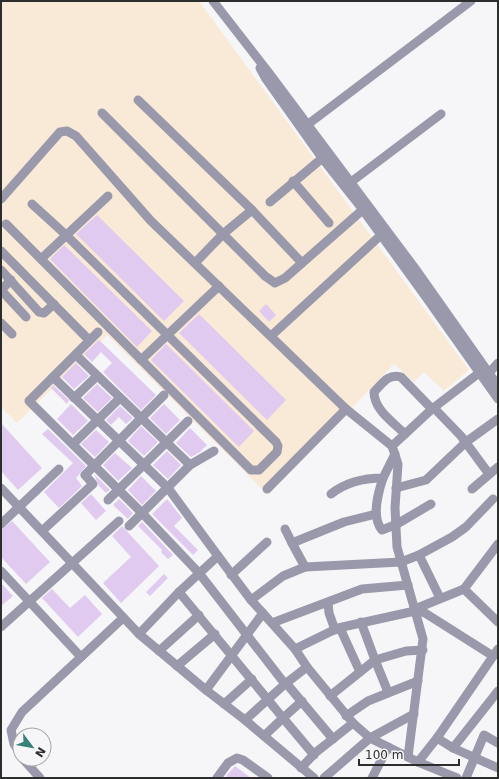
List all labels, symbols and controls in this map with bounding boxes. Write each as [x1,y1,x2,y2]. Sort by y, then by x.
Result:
north arrow [12,727,52,767]
scale bar [359,741,459,767]
text: N [32,745,48,759]
text: 100 m [365,748,403,762]

